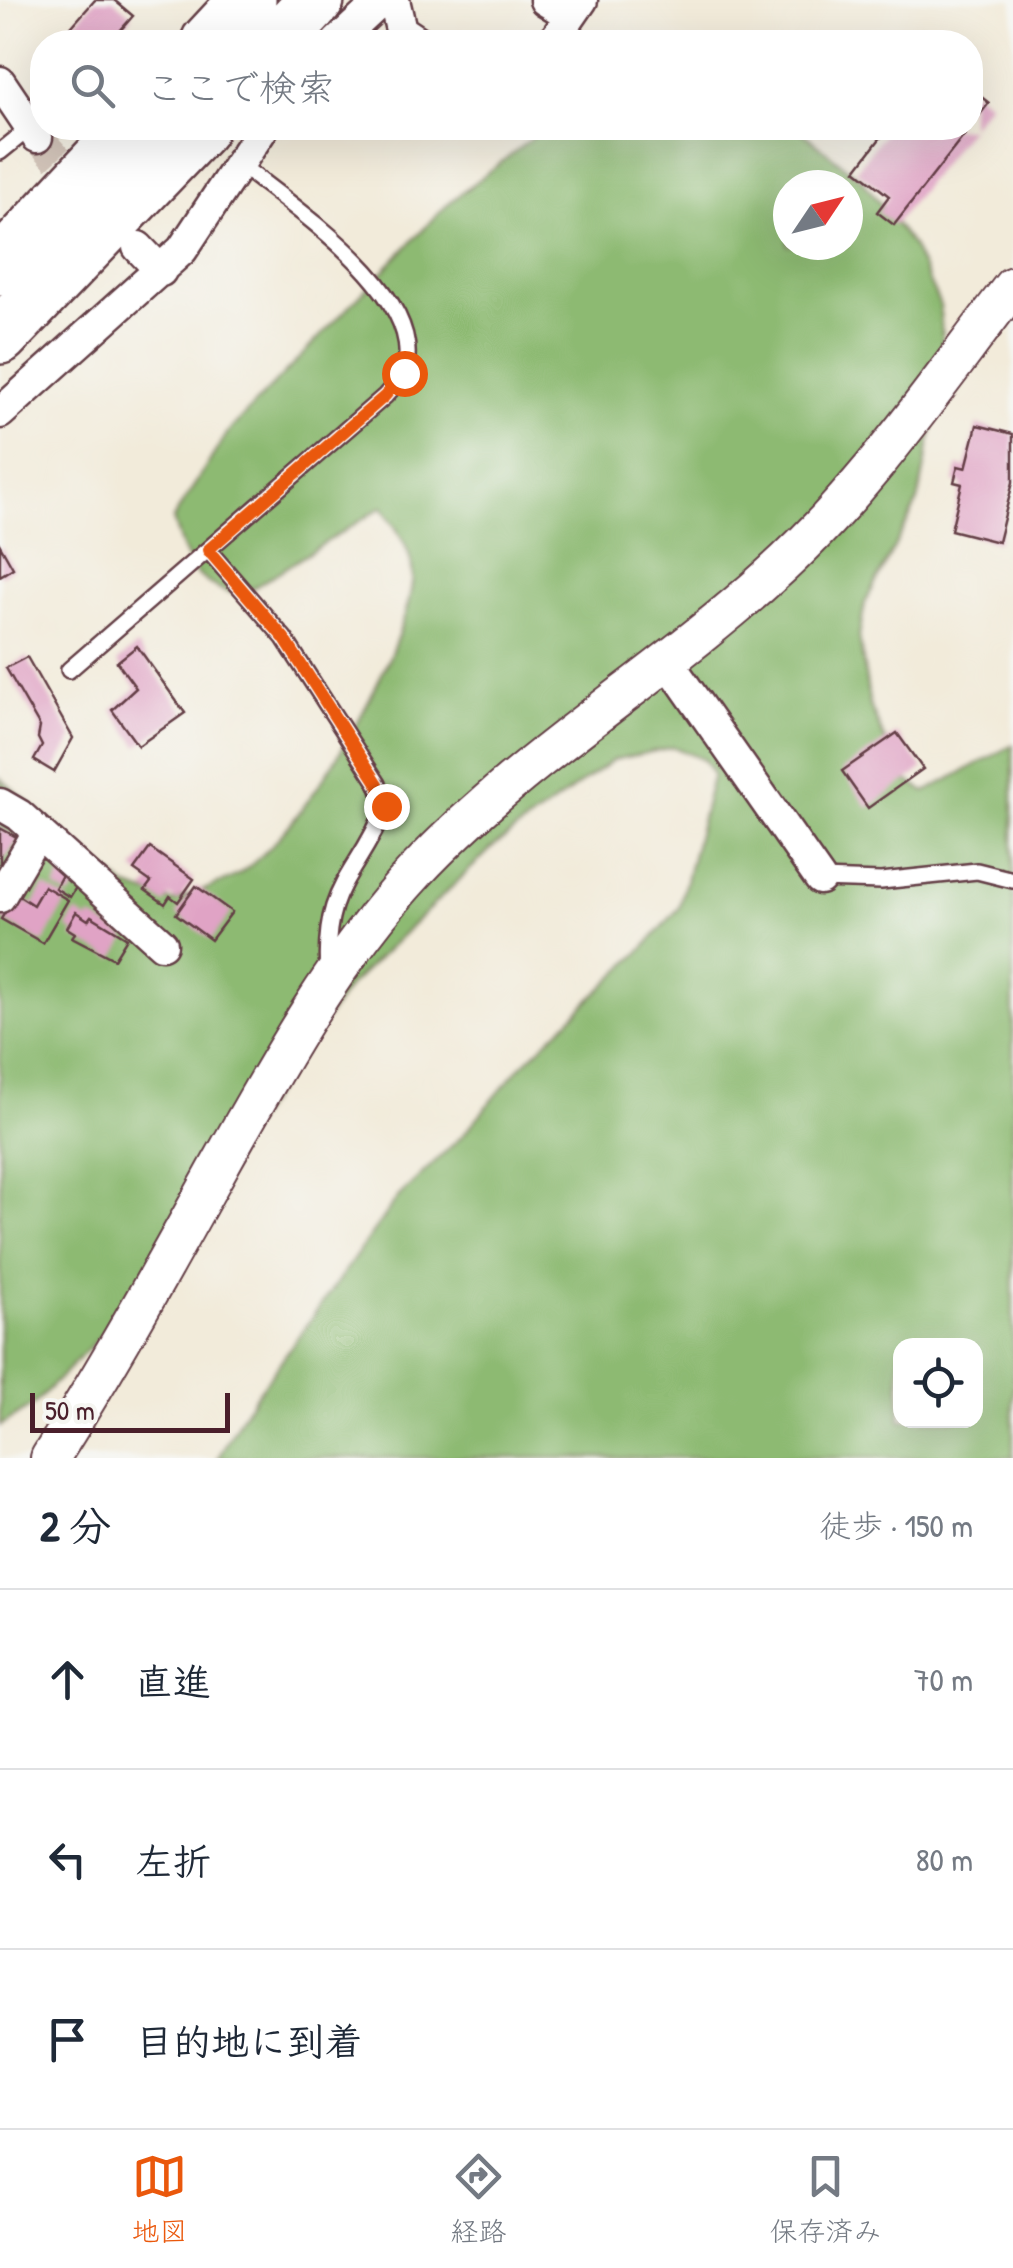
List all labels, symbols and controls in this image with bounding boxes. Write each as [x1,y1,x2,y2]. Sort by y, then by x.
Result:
search box [30,30,983,140]
icon: search [65,58,120,113]
text: ここで検索 [145,61,335,113]
north arrow [773,170,863,260]
route start [382,351,428,397]
route end [364,784,410,830]
map controls [893,1338,983,1428]
button: locate [893,1338,983,1428]
scale bar [30,1388,230,1432]
text: 50 m [45,1391,95,1429]
text: 2 分 [40,1497,111,1554]
text: 徒歩 · 150 m [819,1504,973,1547]
icon: ahead [40,1652,95,1707]
text: 直進 [135,1655,211,1707]
text: 70 m [914,1658,973,1701]
icon: left [40,1832,95,1887]
text: 左折 [135,1835,211,1887]
text: 80 m [916,1838,973,1881]
icon: arrive [40,2012,95,2067]
text: 目的地に到着 [135,2015,363,2067]
tab: 地図 [131,2149,188,2250]
tab: 経路 [450,2149,507,2250]
tab: 保存済み [769,2149,882,2250]

